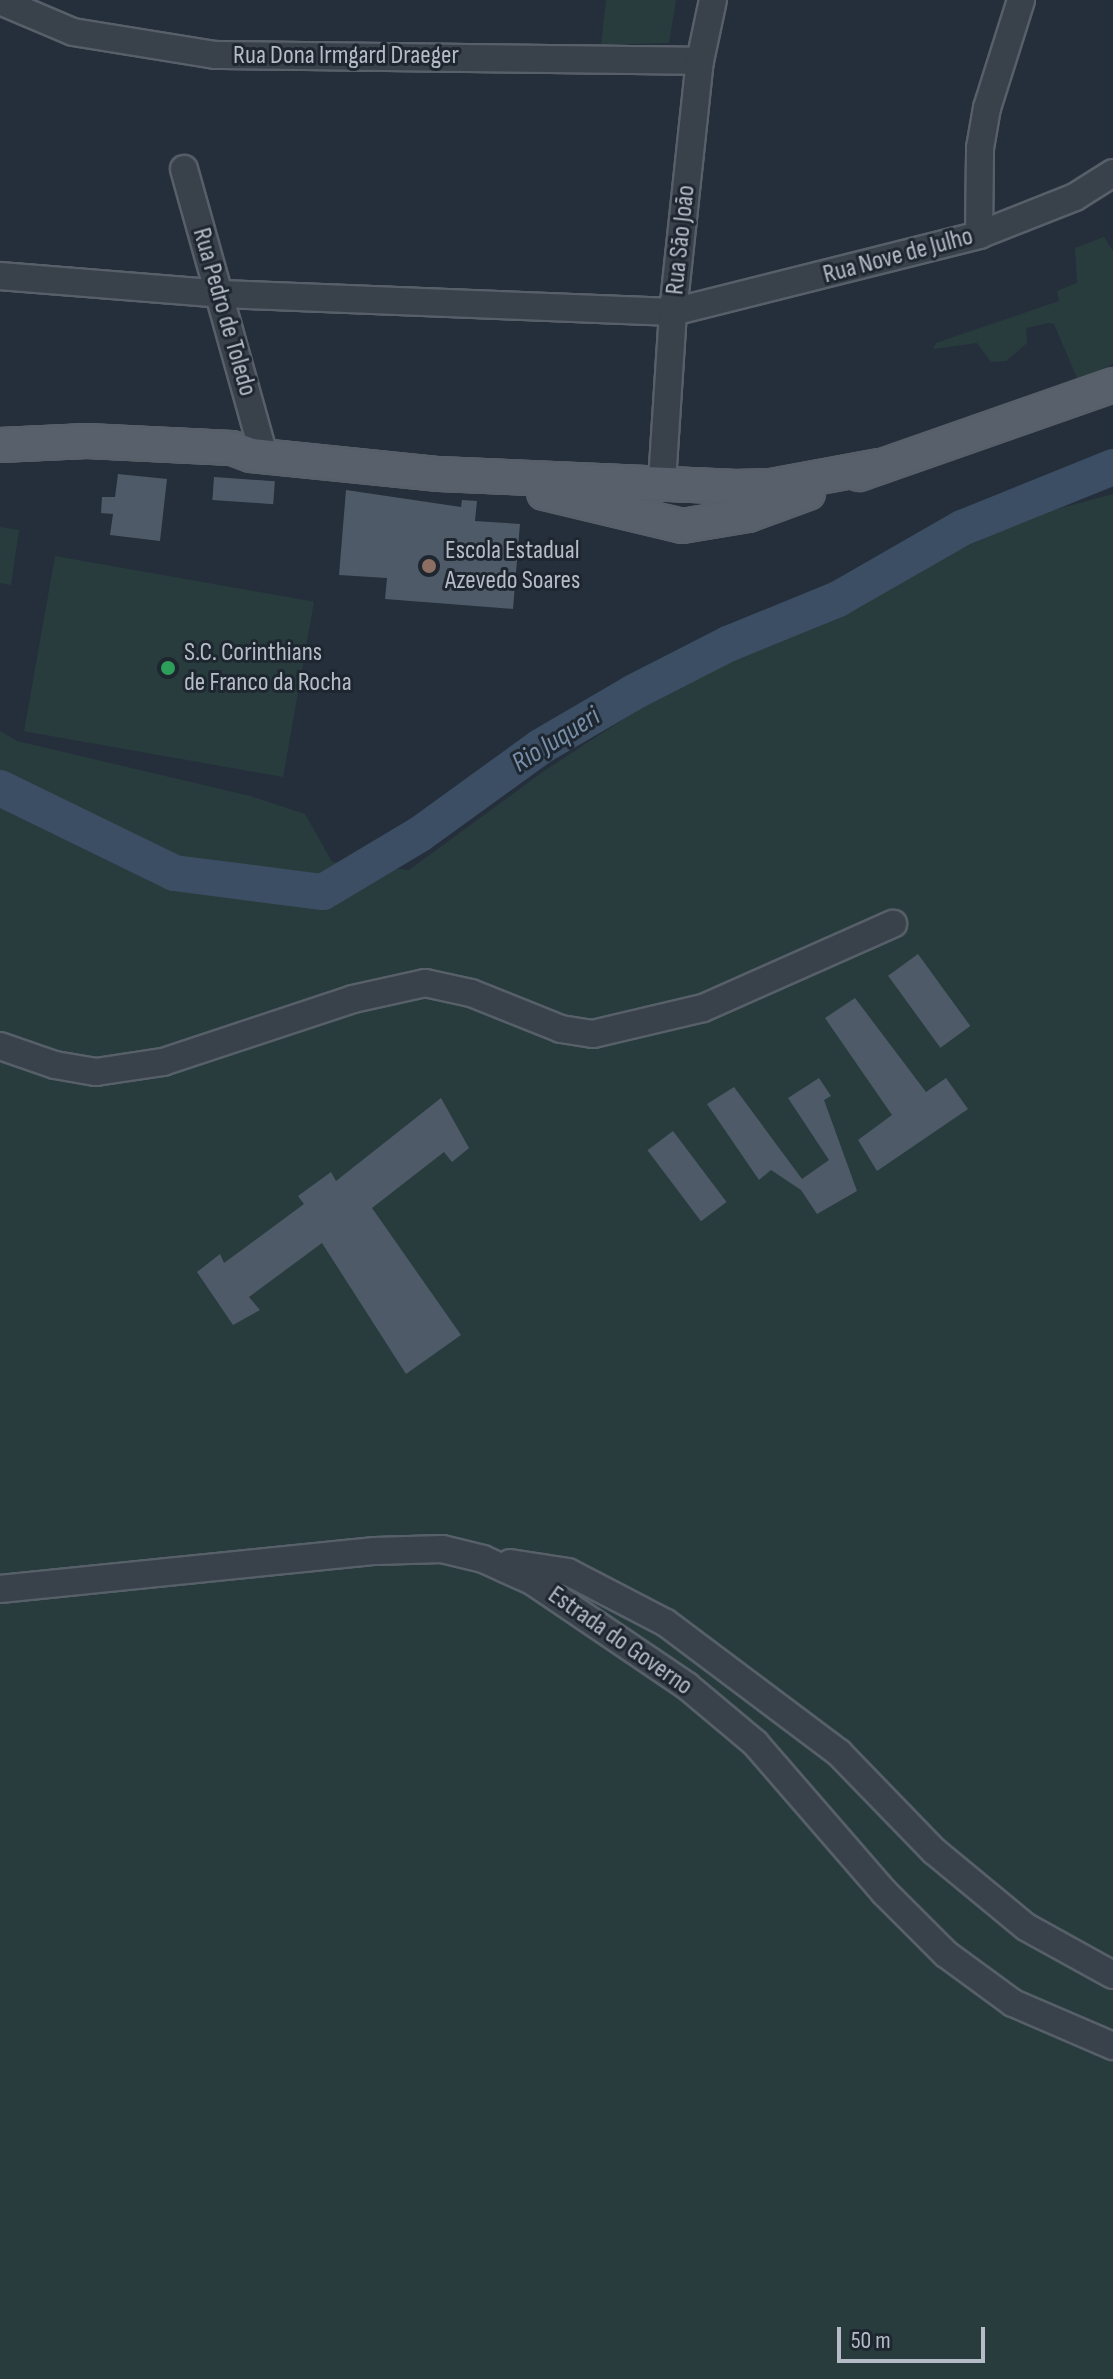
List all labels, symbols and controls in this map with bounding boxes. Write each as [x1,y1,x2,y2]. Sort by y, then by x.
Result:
street label: Rua Dona Irmgard Draeger [233,40,459,72]
street label: Rua São João [660,184,702,296]
street label: Rua Nove de Julho [820,221,976,291]
street label: Rua Pedro de Toledo [185,224,263,400]
place label: Escola Estadual Azevedo Soares [445,535,580,596]
marker: Escola Estadual Azevedo Soares [420,557,438,575]
place label: S.C. Corinthians de Franco da Rocha [184,637,352,698]
marker: S.C. Corinthians de Franco da Rocha [159,659,177,677]
water label: Rio Juqueri [506,700,606,780]
street label: Estrada do Governo [542,1580,698,1702]
scale bar [841,2311,989,2361]
text: 50 m [851,2326,891,2355]

